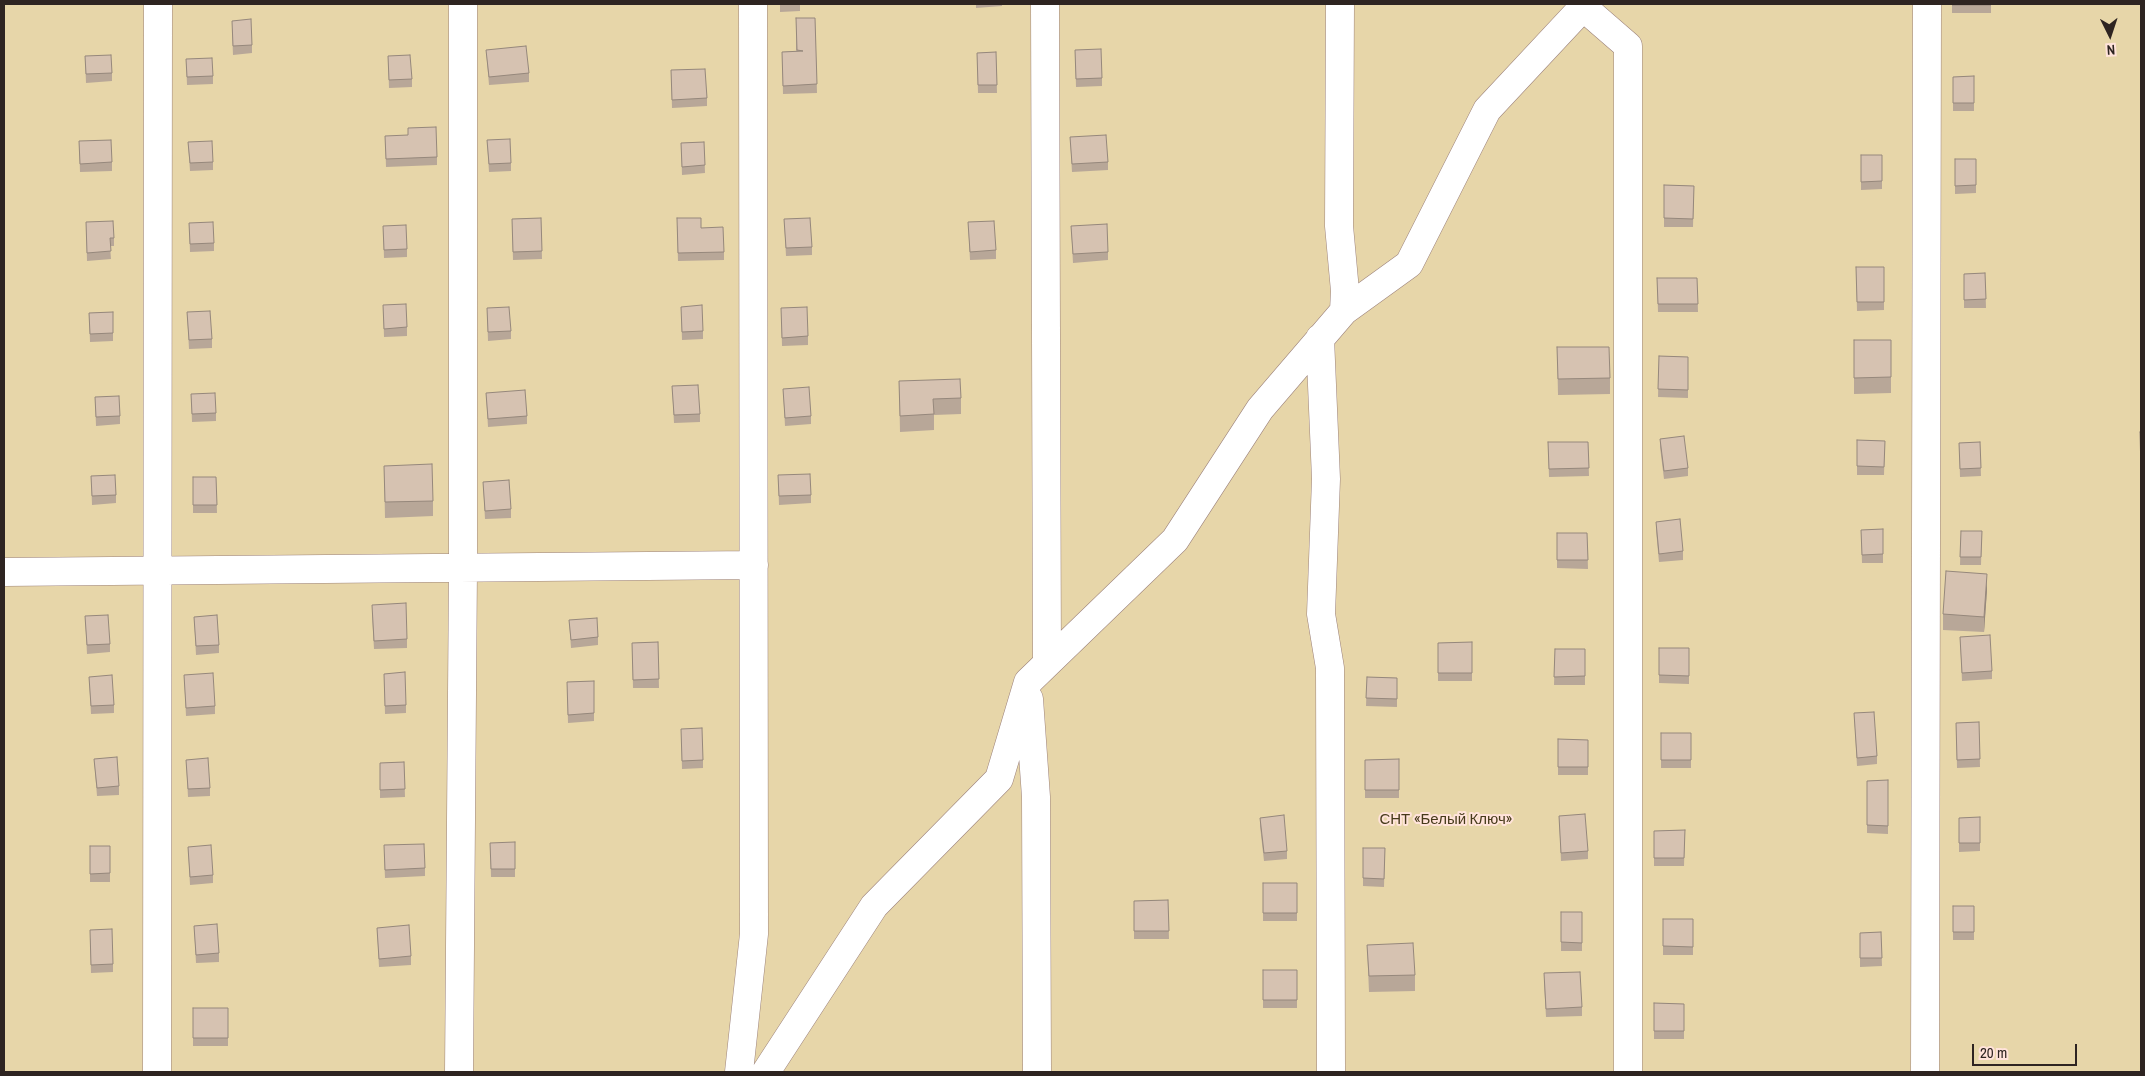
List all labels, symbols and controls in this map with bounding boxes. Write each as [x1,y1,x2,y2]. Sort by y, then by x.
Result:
north arrow [2085,10,2135,60]
text: N [2106,41,2116,59]
park label: СНТ «Белый Ключ» [1379,811,1513,829]
scale bar [1975,1034,2080,1066]
text: 20 m [1980,1042,2007,1063]

